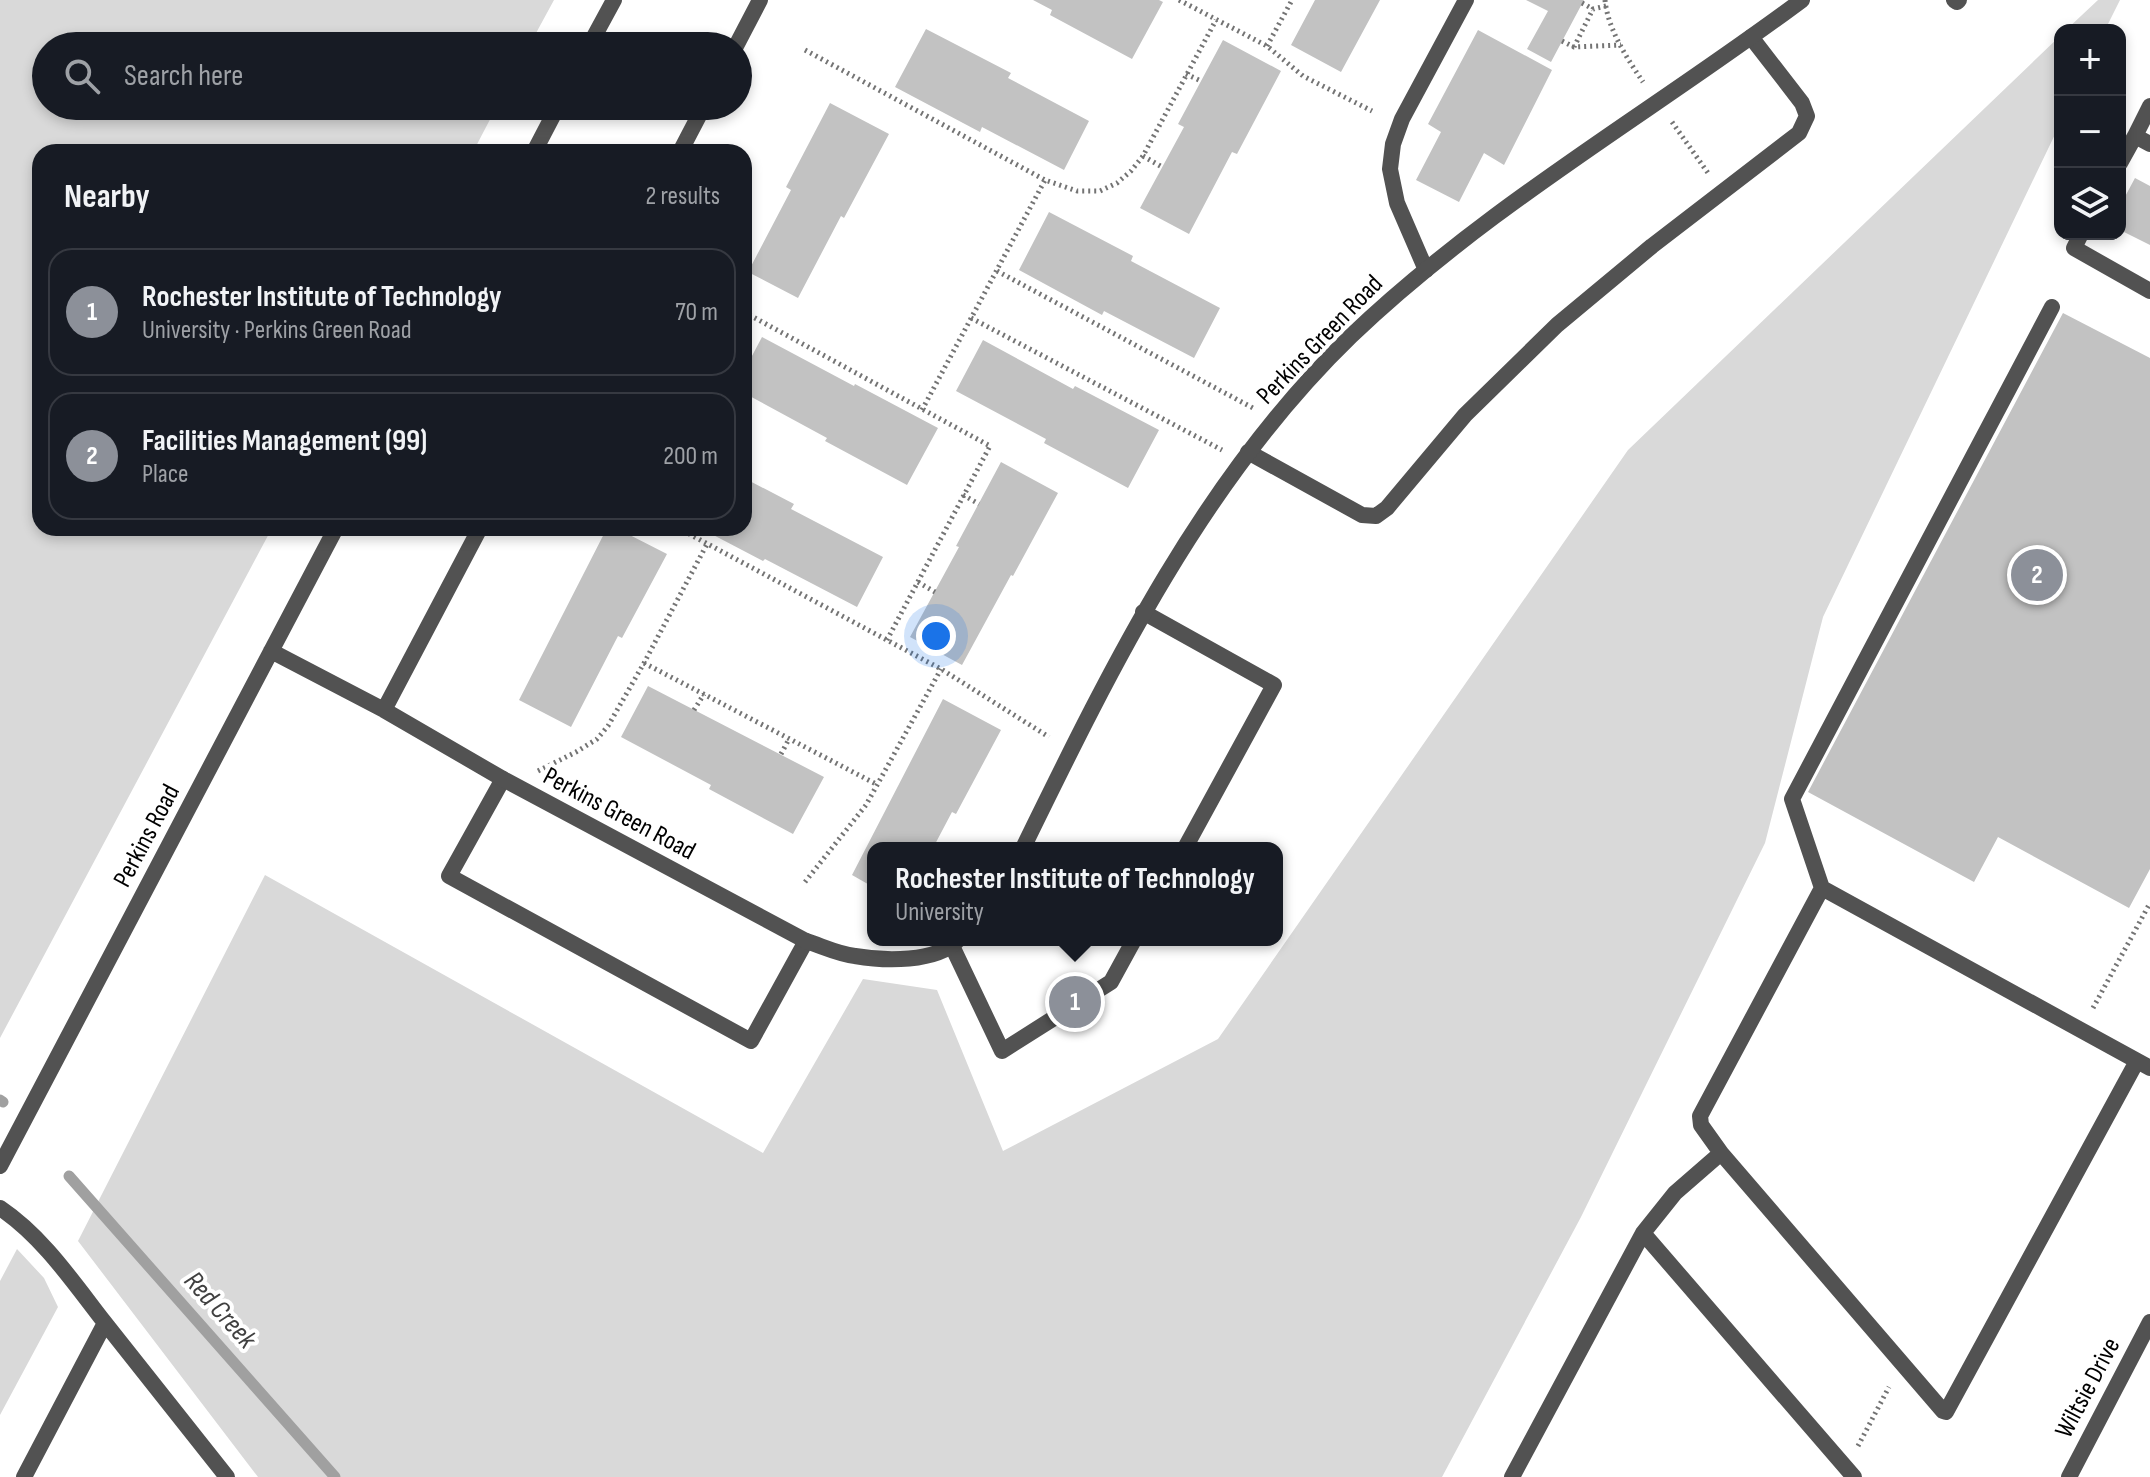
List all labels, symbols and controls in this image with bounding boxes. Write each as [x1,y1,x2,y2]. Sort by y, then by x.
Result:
map controls [2054,24,2126,240]
button: + [2054,24,2126,96]
search box [32,32,752,120]
icon: search [60,54,104,98]
text: Search here [124,58,243,94]
button: − [2054,96,2126,168]
button: layers [2054,168,2126,240]
text: Nearby [64,176,150,217]
text: 2 results [646,181,720,212]
street label: Perkins Green Road [1251,269,1389,411]
text: Rochester Institute of Technology [142,279,501,315]
text: 1 [87,297,97,328]
text: 70 m [675,297,718,328]
text: University · Perkins Green Road [142,315,412,346]
text: Facilities Management (99) [142,423,427,459]
text: 2 [86,441,98,472]
text: 200 m [663,441,718,472]
text: Place [142,459,189,490]
pin: 2 [2011,545,2063,605]
your location [916,616,956,656]
street label: Perkins Green Road [538,761,700,867]
street label: Perkins Road [107,779,187,893]
popup [867,842,1283,946]
text: Rochester Institute of Technology [895,861,1255,897]
text: University [895,897,984,928]
pin: 1 [1049,972,1101,1032]
water label: Red Creek [177,1265,264,1356]
street label: Wiltsie Drive [2049,1333,2127,1443]

